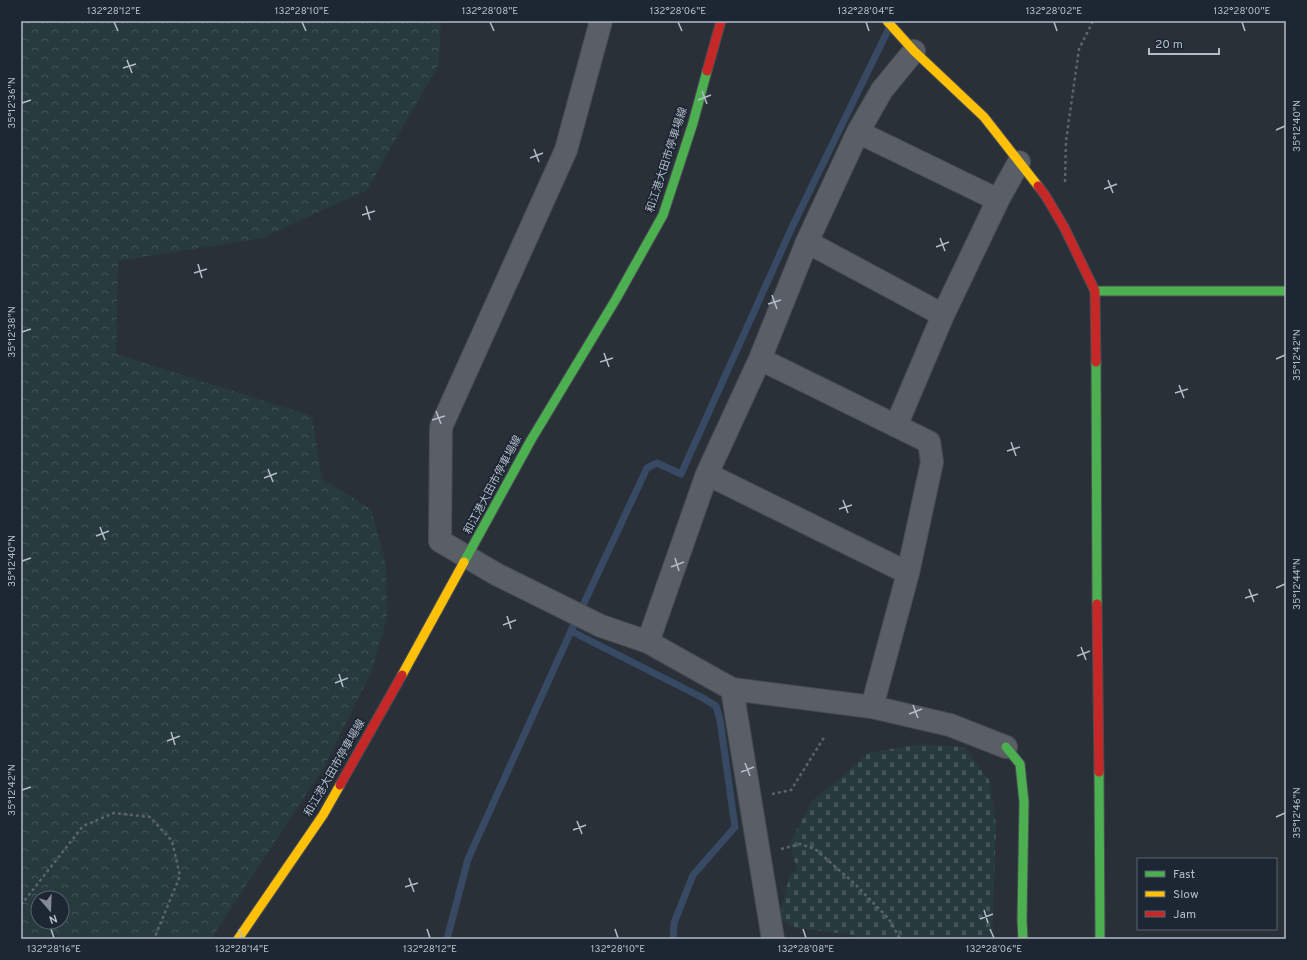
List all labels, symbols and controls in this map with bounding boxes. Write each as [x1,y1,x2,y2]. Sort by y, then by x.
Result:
text: 132°28'12"E [87,5,141,18]
text: 132°28'10"E [275,5,329,18]
text: 132°28'08"E [462,5,518,18]
text: 132°28'06"E [650,5,706,18]
text: 132°28'04"E [838,5,894,18]
text: 132°28'02"E [1026,5,1082,18]
text: 132°28'00"E [1214,5,1270,18]
scale bar [1149,30,1219,56]
text: 20 m [1155,37,1183,53]
text: 35°12'36"N [6,77,19,129]
text: 35°12'40"N [1291,100,1304,152]
street label: 和江港大田市停車場線 [643,106,691,214]
text: 35°12'38"N [6,306,19,358]
text: 35°12'42"N [1291,329,1304,381]
street label: 和江港大田市停車場線 [461,433,525,537]
text: 35°12'40"N [6,535,19,587]
text: 35°12'44"N [1291,558,1304,610]
street label: 和江港大田市停車場線 [301,717,369,819]
text: 35°12'42"N [6,764,19,816]
text: 35°12'46"N [1291,787,1304,839]
legend [1137,858,1277,930]
text: Fast [1173,867,1195,883]
text: Slow [1173,887,1199,903]
north arrow [30,890,70,930]
text: Jam [1173,907,1196,923]
text: N [47,911,59,926]
text: 132°28'16"E [27,943,81,956]
text: 132°28'14"E [215,943,269,956]
text: 132°28'12"E [403,943,457,956]
text: 132°28'10"E [591,943,645,956]
text: 132°28'08"E [778,943,834,956]
text: 132°28'06"E [966,943,1022,956]

